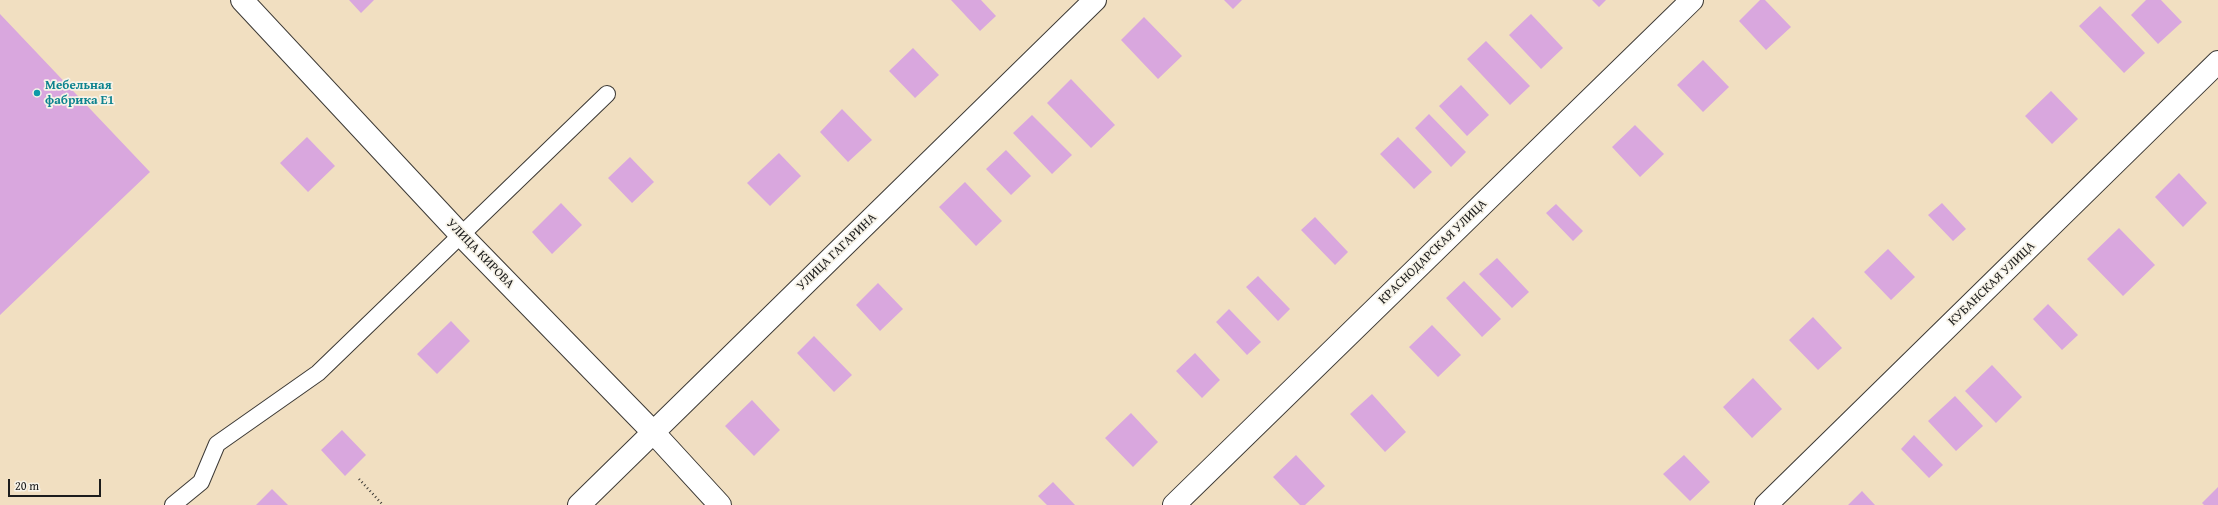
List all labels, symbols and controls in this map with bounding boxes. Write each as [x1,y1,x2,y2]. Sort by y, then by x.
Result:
place label: Мебельная фабрика Е1 [45,78,114,109]
marker: Мебельная фабрика Е1 [32,88,42,98]
street label: КРАСНОДАРСКАЯ УЛИЦА [1376,196,1490,308]
street label: УЛИЦА ГАГАРИНА [794,210,880,294]
street label: УЛИЦА КИРОВА [443,216,517,292]
street label: КУБАНСКАЯ УЛИЦА [1945,239,2039,329]
scale bar [10,471,103,497]
text: 20 m [15,477,39,494]

